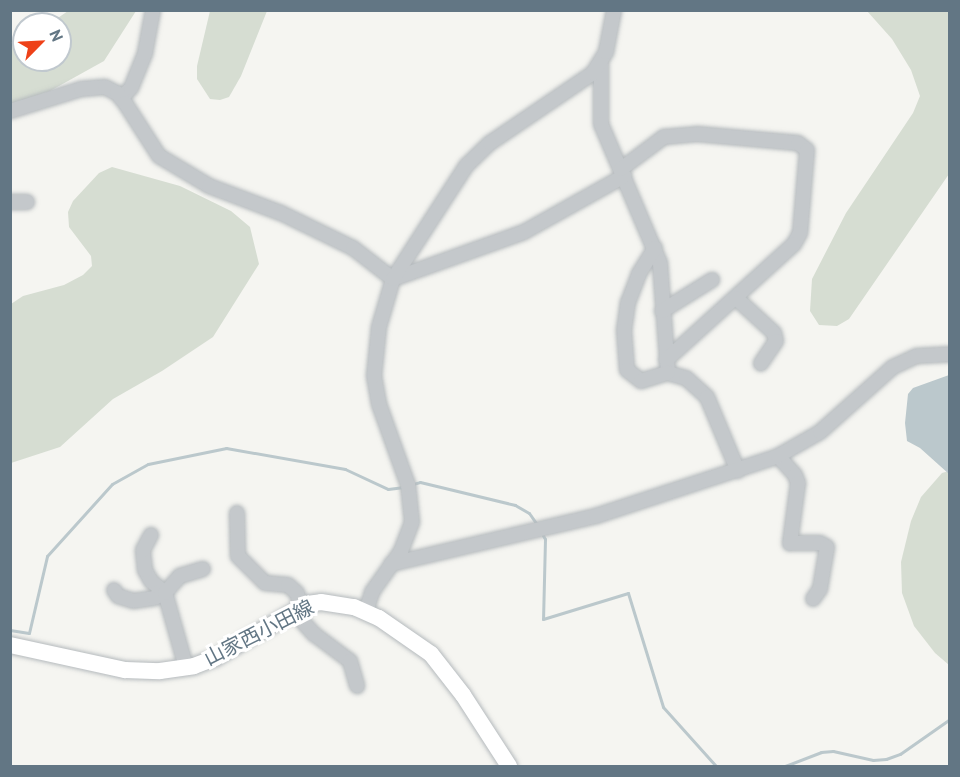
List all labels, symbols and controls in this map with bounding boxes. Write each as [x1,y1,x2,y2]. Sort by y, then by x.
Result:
north arrow [12,12,72,72]
text: N [45,27,68,44]
street label: 山家西小田線 [200,595,318,671]

